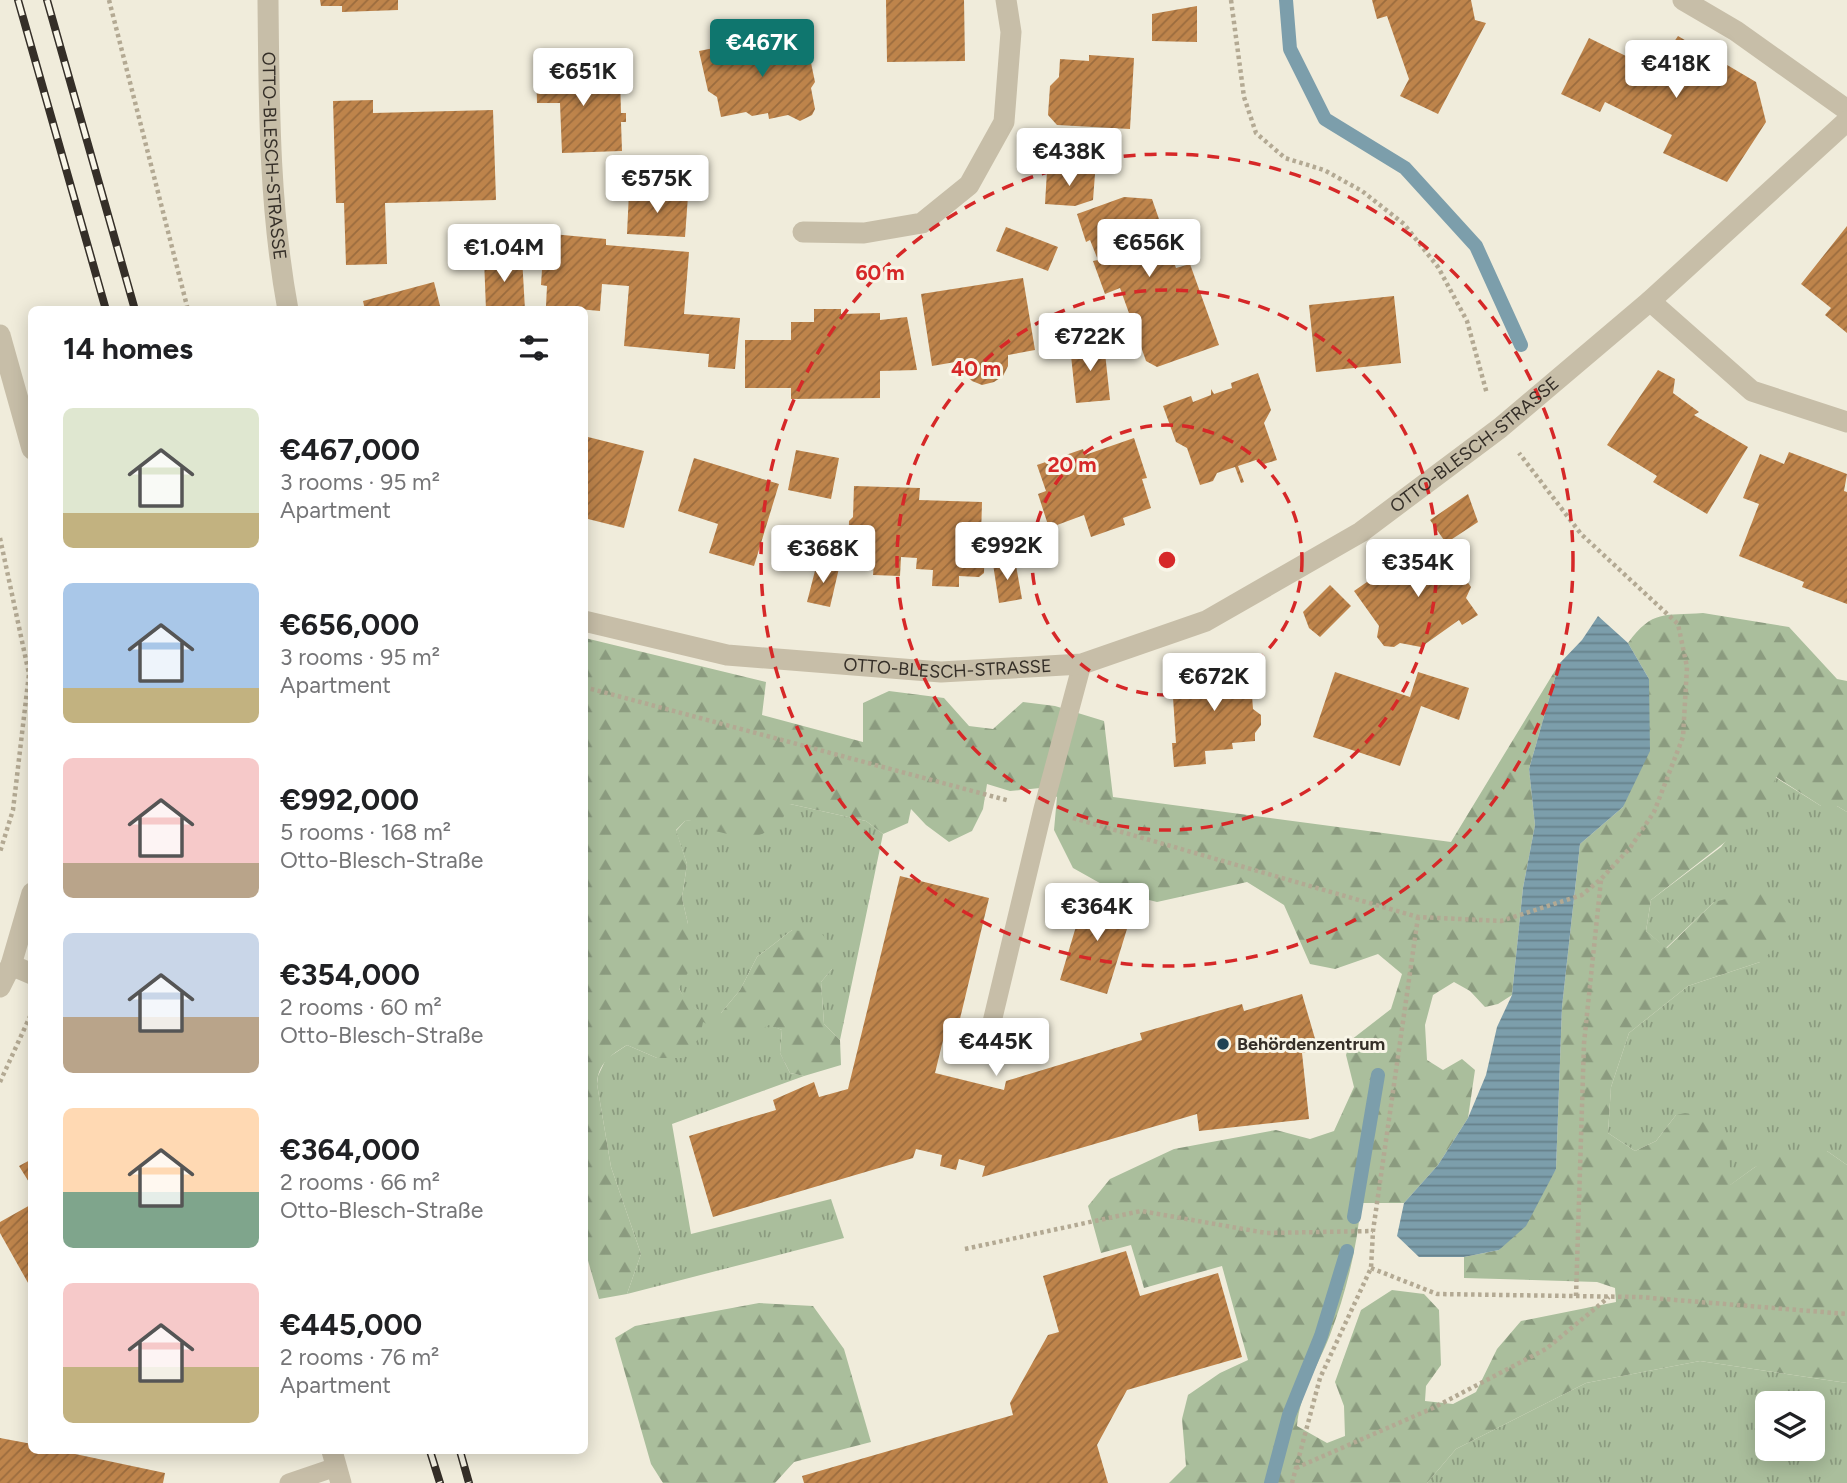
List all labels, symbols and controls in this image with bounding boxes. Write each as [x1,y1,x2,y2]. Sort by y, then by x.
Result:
pin: €467K [713,20,811,79]
text: €467K [726,28,798,56]
pin: €418K [1627,41,1725,100]
pin: €651K [534,48,632,108]
text: €418K [1641,49,1711,77]
street label: OTTO-BLESCH-STRASSE [258,52,291,261]
text: €651K [549,57,617,85]
pin: €438K [1020,128,1118,188]
text: €438K [1033,137,1105,165]
pin: €575K [608,156,706,215]
text: €575K [622,164,692,192]
pin: €656K [1100,219,1198,279]
pin: €1.04M [447,224,561,284]
text: €656K [1113,228,1185,256]
text: €1.04M [464,233,544,261]
text: 60 m [855,260,905,285]
pin: €722K [1041,314,1139,373]
text: €722K [1055,322,1125,350]
icon: filters [515,329,553,367]
text: 14 homes [63,330,193,367]
text: 40 m [951,356,1001,381]
street label: OTTO-BLESCH-STRASSE [1386,372,1563,518]
text: €467,000 [280,431,420,468]
icon: home [119,436,203,520]
text: 20 m [1047,452,1097,477]
text: 3 rooms · 95 m² [280,468,440,496]
text: Apartment [280,496,391,524]
pin: €992K [958,522,1056,582]
pin: €368K [774,526,872,585]
text: €992K [971,531,1043,559]
text: €368K [787,534,859,562]
pin: €354K [1369,540,1467,599]
centre of rings [1155,548,1179,572]
text: €354K [1382,548,1454,576]
text: €656,000 [280,606,419,643]
icon: home [119,611,203,695]
text: 3 rooms · 95 m² [280,643,440,671]
street label: OTTO-BLESCH-STRASSE [842,653,1052,683]
pin: €672K [1165,654,1263,713]
text: €672K [1179,662,1249,690]
text: Apartment [280,671,391,699]
text: €992,000 [280,781,419,818]
icon: home [119,786,203,870]
text: 5 rooms · 168 m² [280,818,451,846]
text: Otto-Blesch-Straße [280,846,483,874]
pin: €364K [1048,884,1146,943]
text: €364K [1061,892,1133,920]
text: €354,000 [280,956,420,993]
icon: home [119,961,203,1045]
text: 2 rooms · 60 m² [280,993,442,1021]
pin: €445K [947,1018,1045,1078]
text: Otto-Blesch-Straße [280,1021,483,1049]
text: €445K [959,1027,1033,1055]
place label: Behördenzentrum [1237,1033,1385,1055]
marker: Behördenzentrum [1215,1036,1231,1052]
text: €364,000 [280,1131,420,1168]
icon: home [119,1136,203,1220]
text: 2 rooms · 66 m² [280,1168,440,1196]
text: Otto-Blesch-Straße [280,1196,483,1224]
text: €445,000 [280,1306,422,1343]
icon: home [119,1311,203,1395]
text: 2 rooms · 76 m² [280,1343,439,1371]
text: Apartment [280,1371,391,1399]
map controls [1755,1391,1825,1461]
button: layers [1755,1391,1825,1461]

